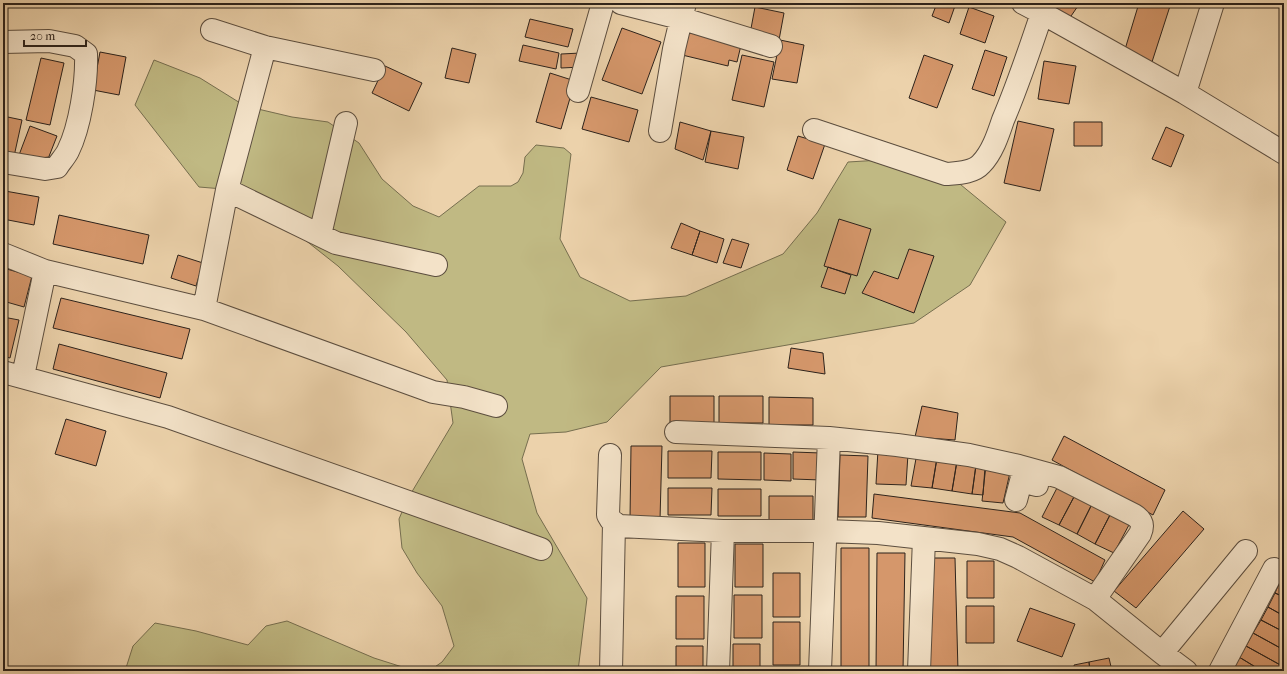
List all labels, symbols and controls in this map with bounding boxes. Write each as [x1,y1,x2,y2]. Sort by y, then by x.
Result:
scale bar [24,22,86,48]
text: 20 m [30,29,55,43]

